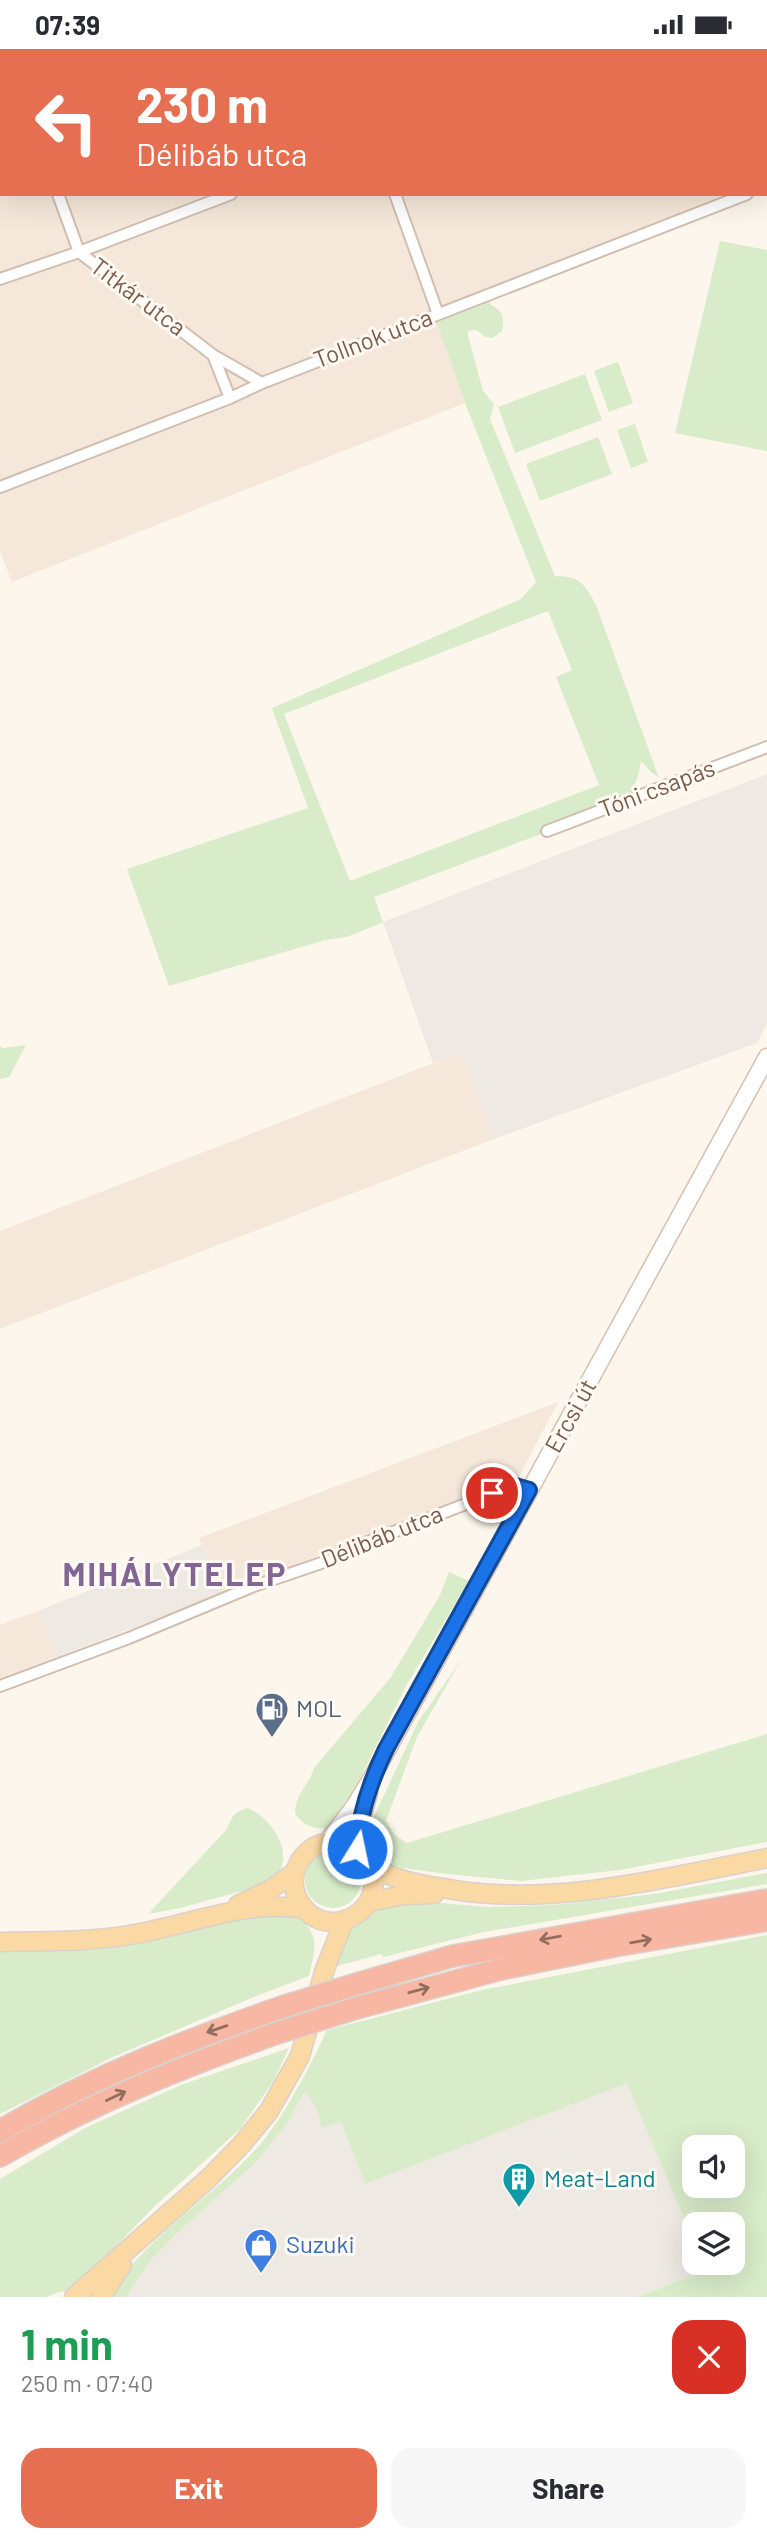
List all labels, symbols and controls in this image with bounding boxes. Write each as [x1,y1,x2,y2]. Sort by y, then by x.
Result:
text: 07:39 [35,9,100,40]
text: 230 m [136,74,268,133]
icon: left [21,77,112,168]
text: Délibáb utca [136,134,307,172]
street label: Titkár utca [86,251,192,341]
street label: Tollnok utca [309,302,436,373]
street label: Tóni csapás [594,752,719,823]
street label: Ercsi út [538,1373,602,1457]
pin [462,1463,522,1523]
icon: arrive [473,1474,511,1512]
street label: Délibáb utca [316,1498,446,1573]
district label: MIHÁLYTELEP [63,1554,287,1592]
fuel station icon: MOL [253,1690,291,1739]
place label: MOL [296,1693,342,1722]
position arrow [320,1812,394,1886]
one-way arrow [539,1932,562,1946]
one-way arrow [629,1934,652,1947]
one-way arrow [408,1982,430,1995]
one-way arrow [207,2024,229,2036]
one-way arrow [105,2089,126,2103]
map controls [682,2135,745,2275]
button: sound [682,2135,745,2198]
building icon: Meat-Land [500,2160,538,2209]
place label: Meat-Land [544,2163,656,2192]
button: layers [682,2212,745,2275]
shop icon: Suzuki [242,2226,280,2275]
place label: Suzuki [286,2229,355,2258]
text: 1 min [21,2318,113,2368]
button: close [672,2320,746,2394]
text: 250 m · 07:40 [21,2369,153,2397]
button: Exit [21,2448,377,2528]
button: Share [391,2448,746,2528]

